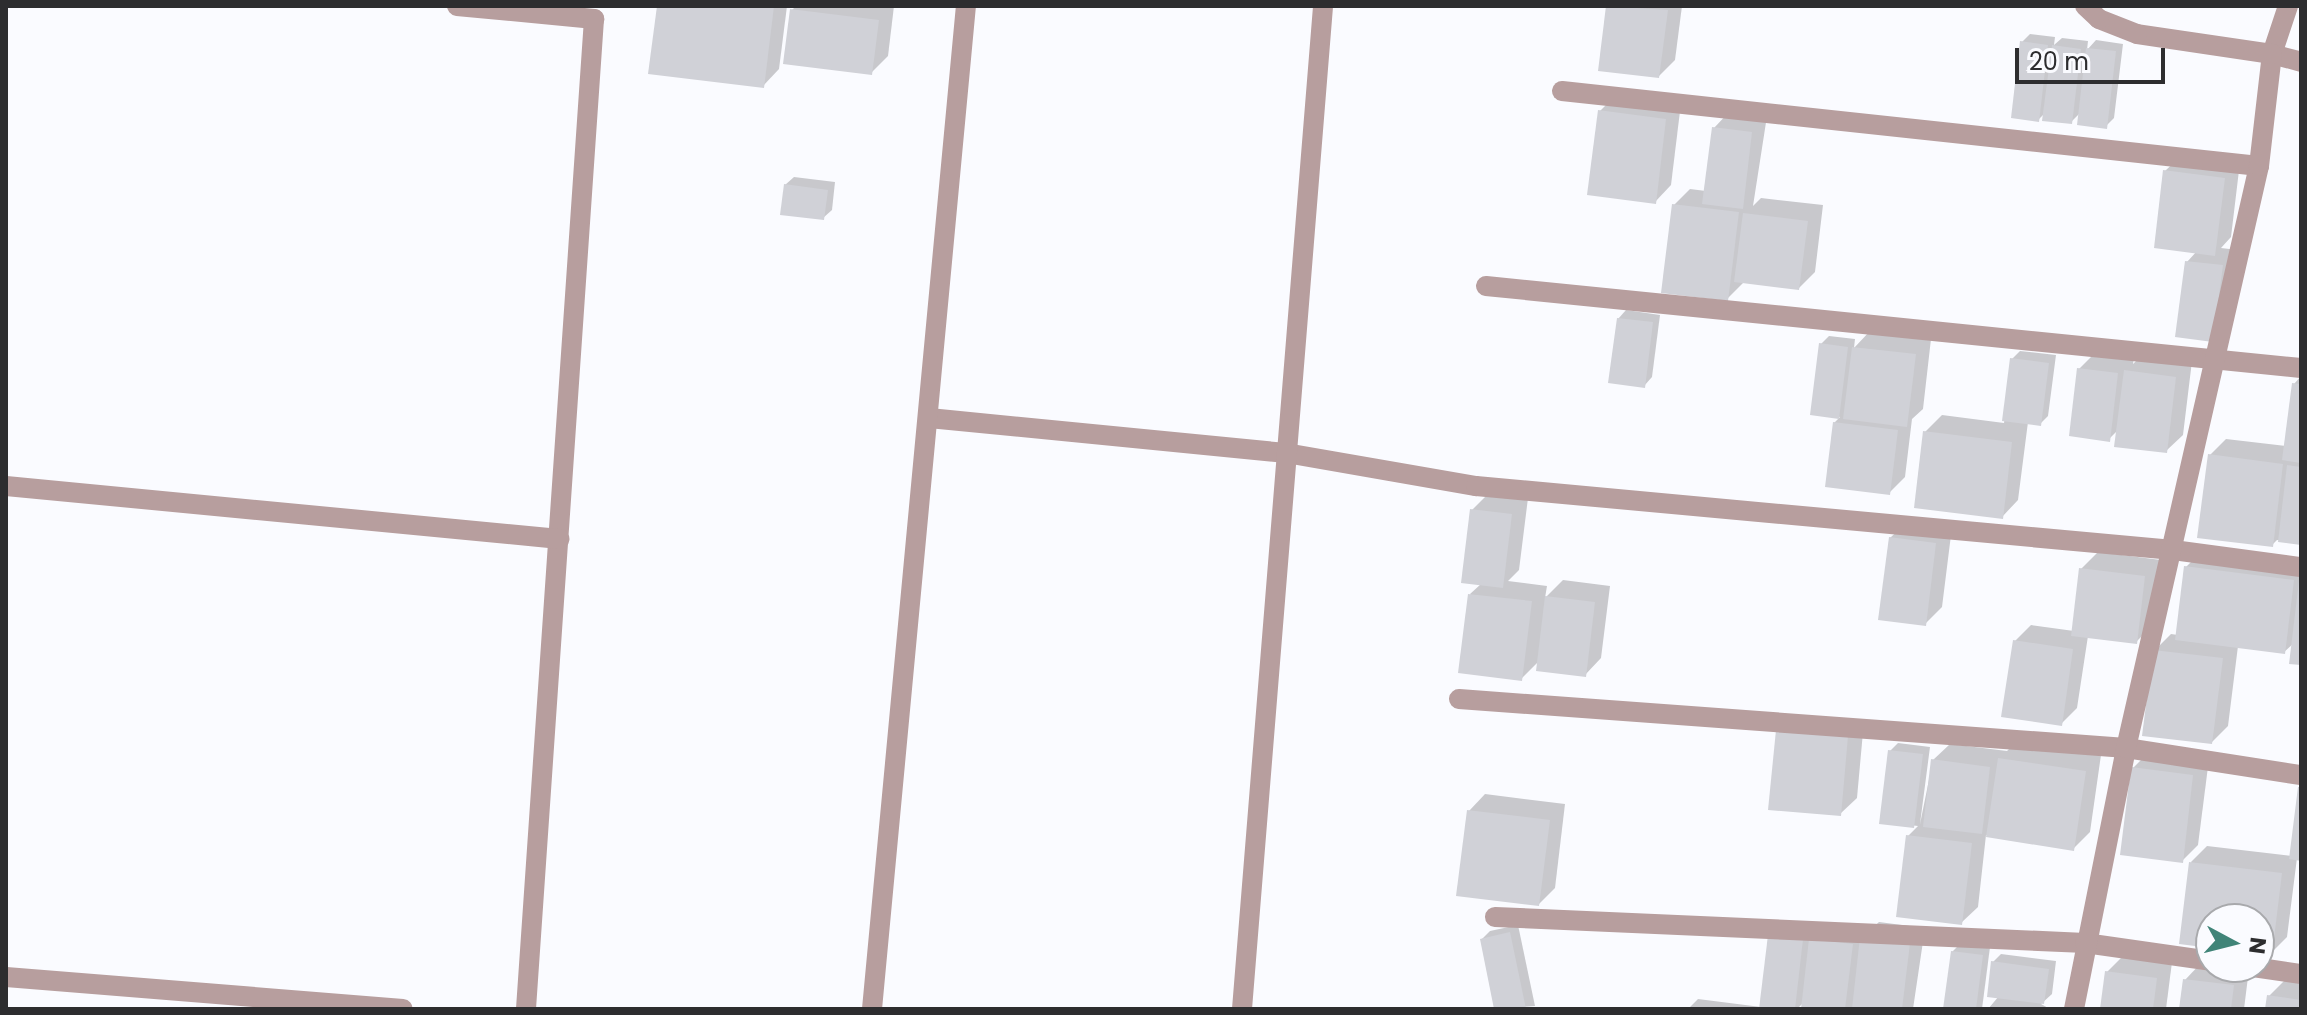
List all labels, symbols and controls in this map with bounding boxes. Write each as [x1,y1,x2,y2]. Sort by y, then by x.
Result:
scale bar [2019,32,2169,82]
text: 20 m [2029,45,2089,78]
north arrow [2195,903,2275,983]
text: N [2241,936,2274,956]

